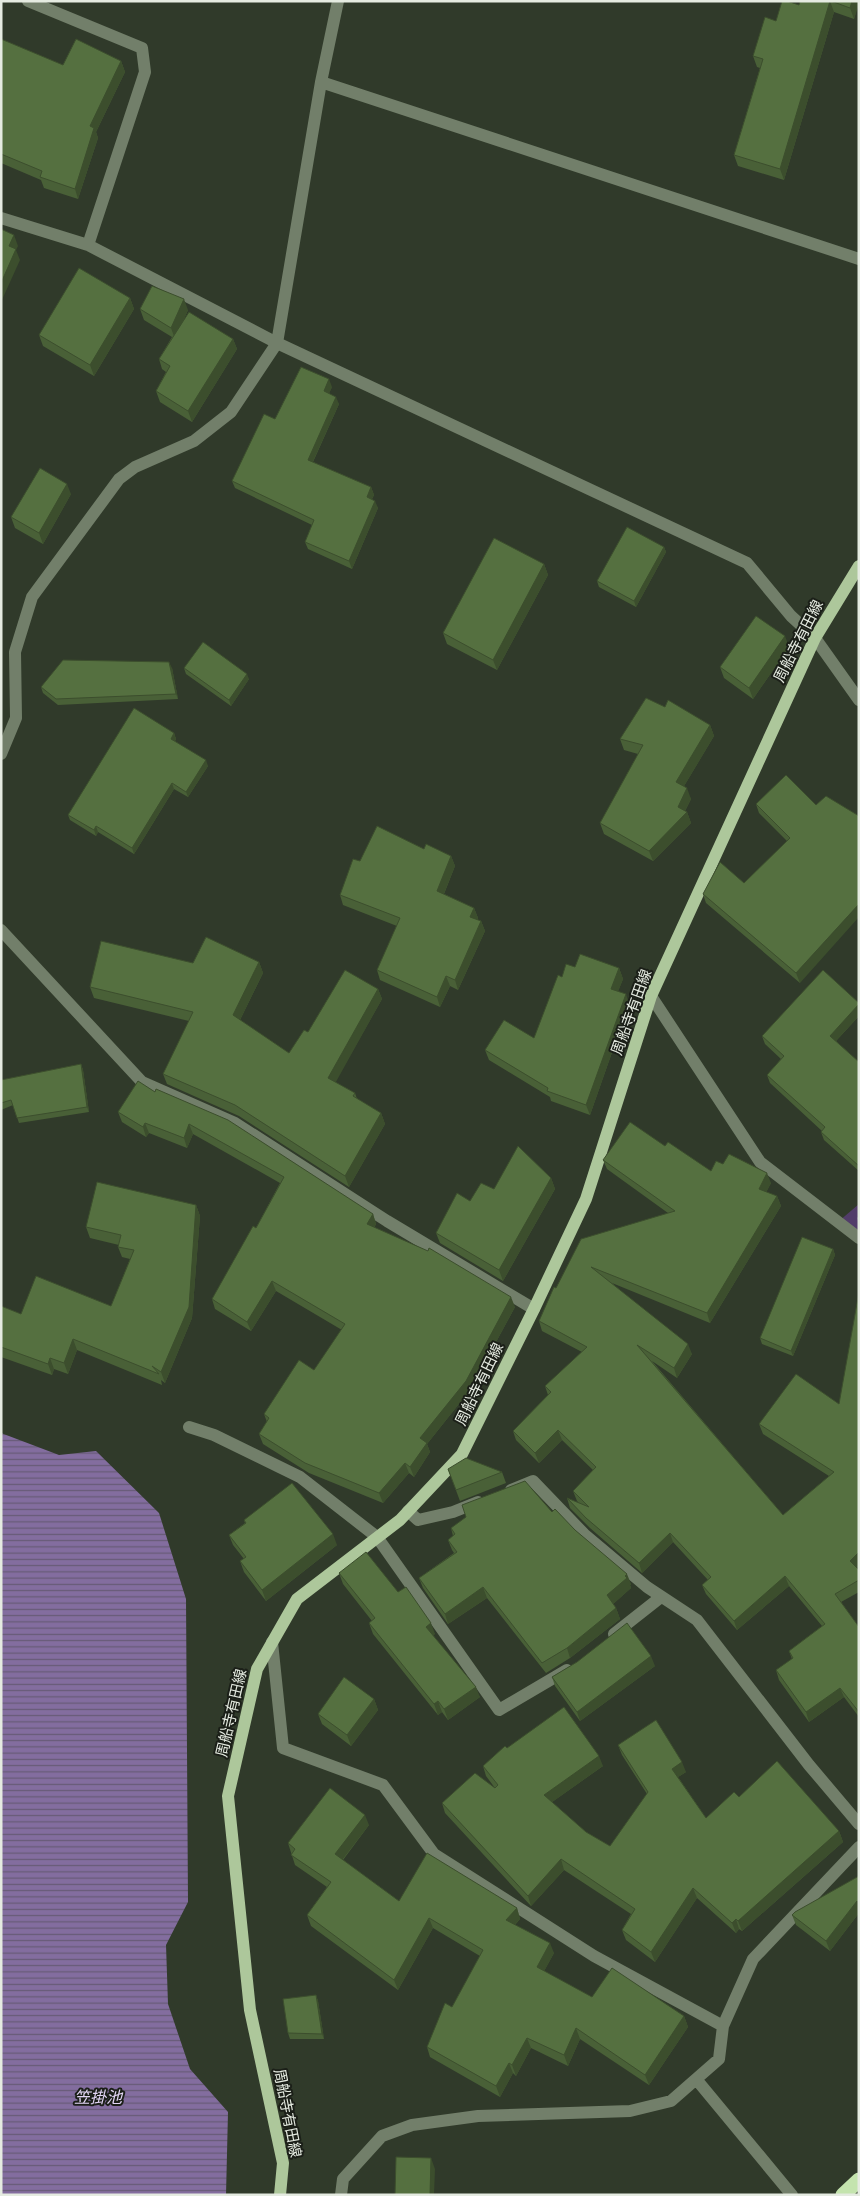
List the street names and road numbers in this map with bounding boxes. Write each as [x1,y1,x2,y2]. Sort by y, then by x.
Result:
street label: 周船寺有田線 [767,596,829,686]
street label: 周船寺有田線 [605,966,657,1058]
street label: 周船寺有田線 [449,1339,509,1429]
street label: 周船寺有田線 [210,1667,252,1759]
street label: 周船寺有田線 [268,2067,308,2159]

